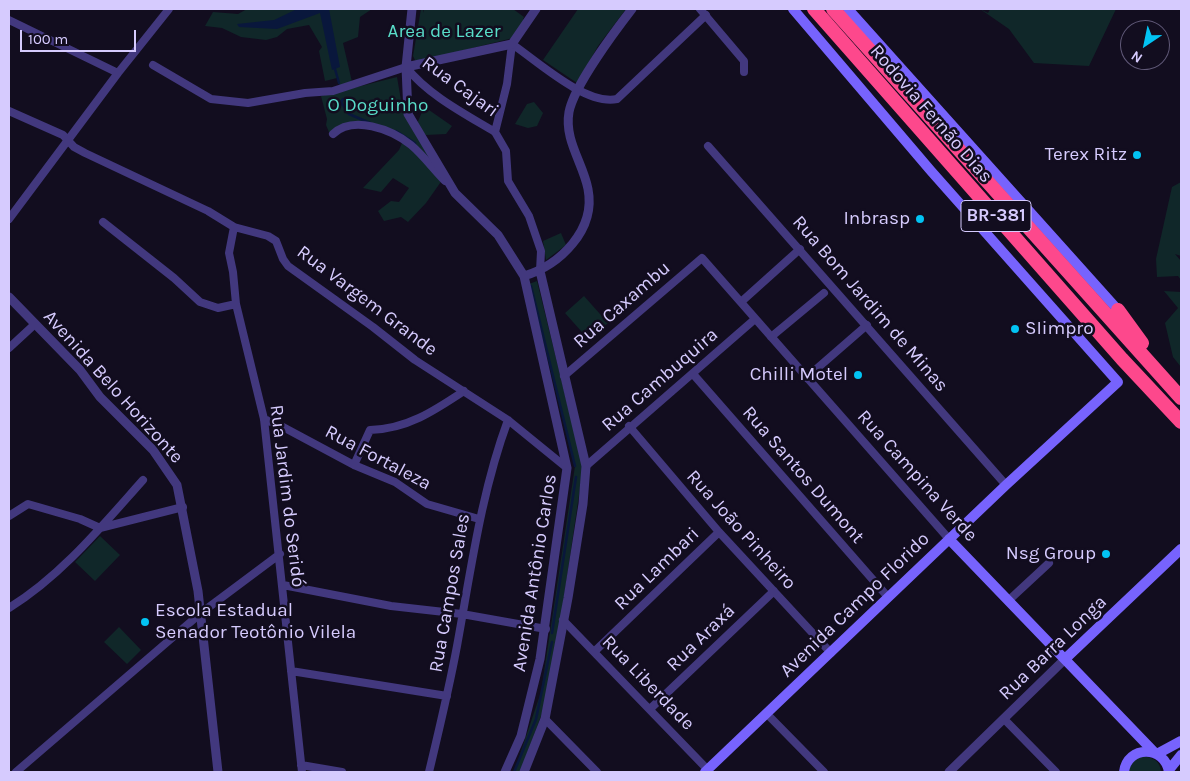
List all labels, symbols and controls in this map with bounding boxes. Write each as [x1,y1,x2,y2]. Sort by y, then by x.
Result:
scale bar [22,20,139,52]
north arrow [1120,20,1170,70]
park label: Area de Lazer [387,21,501,43]
text: 100 m [28,30,68,48]
street label: Rodovia Fernão Dias [865,40,997,188]
text: N [1128,47,1146,67]
street label: Rua Cajari [417,52,503,122]
park label: O Doguinho [328,95,428,117]
place label: Terex Ritz [1045,144,1127,166]
marker: Terex Ritz [1131,149,1143,161]
road number: BR-381 [961,200,1031,232]
place label: Inbrasp [844,208,910,230]
street label: Rua Bom Jardim de Minas [787,211,953,397]
marker: Inbrasp [914,213,926,225]
street label: Rua Vargem Grande [292,241,442,361]
street label: Rua Caxambu [569,257,675,353]
street label: Avenida Belo Horizonte [38,306,188,468]
place label: SIimpro [1025,318,1094,340]
street label: Rua Cambuquira [597,323,723,437]
marker: SIimpro [1009,323,1021,335]
place label: Chilli Motel [750,364,848,386]
marker: Chilli Motel [852,369,864,381]
street label: Rua Santos Dumont [737,402,869,548]
street label: Rua Jardim do Seridó [264,403,310,589]
street label: Rua Campina Verde [852,406,982,546]
street label: Rua Fortaleza [321,420,435,496]
street label: Rua João Pinheiro [681,465,801,595]
street label: Avenida Antônio Carlos [508,473,562,673]
street label: Rua Campos Sales [425,512,475,674]
street label: Rua Lambari [610,523,704,615]
street label: Avenida Campo Florido [776,528,934,682]
place label: Nsg Group [1006,543,1096,565]
marker: Nsg Group [1100,548,1112,560]
street label: Rua Barra Longa [994,591,1112,705]
place label: Escola Estadual Senador Teotônio Vilela [155,600,356,644]
street label: Rua Araxá [662,600,740,676]
marker: Escola Estadual Senador Teotônio Vilela [139,616,151,628]
street label: Rua Liberdade [597,631,699,735]

